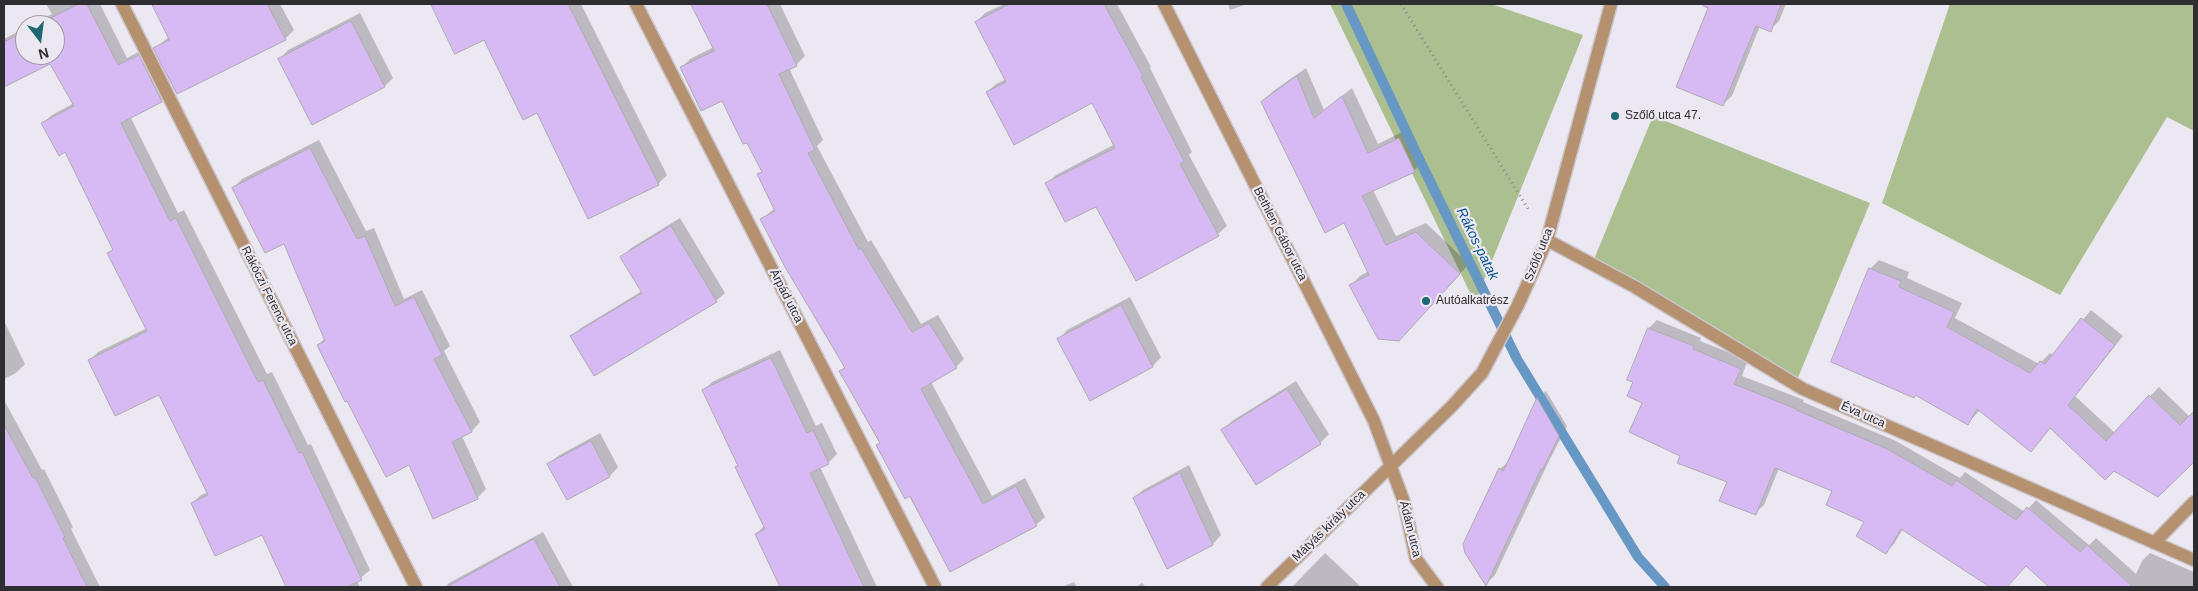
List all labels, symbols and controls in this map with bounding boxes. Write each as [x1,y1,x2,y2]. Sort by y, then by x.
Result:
north arrow [15,15,65,65]
text: N [37,44,51,63]
place label: Szőlő utca 47. [1625,109,1701,123]
marker: Szőlő utca 47. [1609,110,1621,122]
street label: Bethlen Gábor utca [1250,185,1310,283]
water label: Rákos-patak [1452,205,1502,283]
street label: Szőlő utca [1522,226,1556,284]
street label: Rákóczi Ferenc utca [238,244,300,348]
street label: Árpád utca [766,267,806,325]
place label: Autóalkatrész [1436,294,1509,308]
marker: Autóalkatrész [1420,295,1432,307]
street label: Éva utca [1839,399,1887,431]
street label: Mátyás király utca [1289,487,1369,565]
street label: Ádám utca [1396,499,1424,559]

